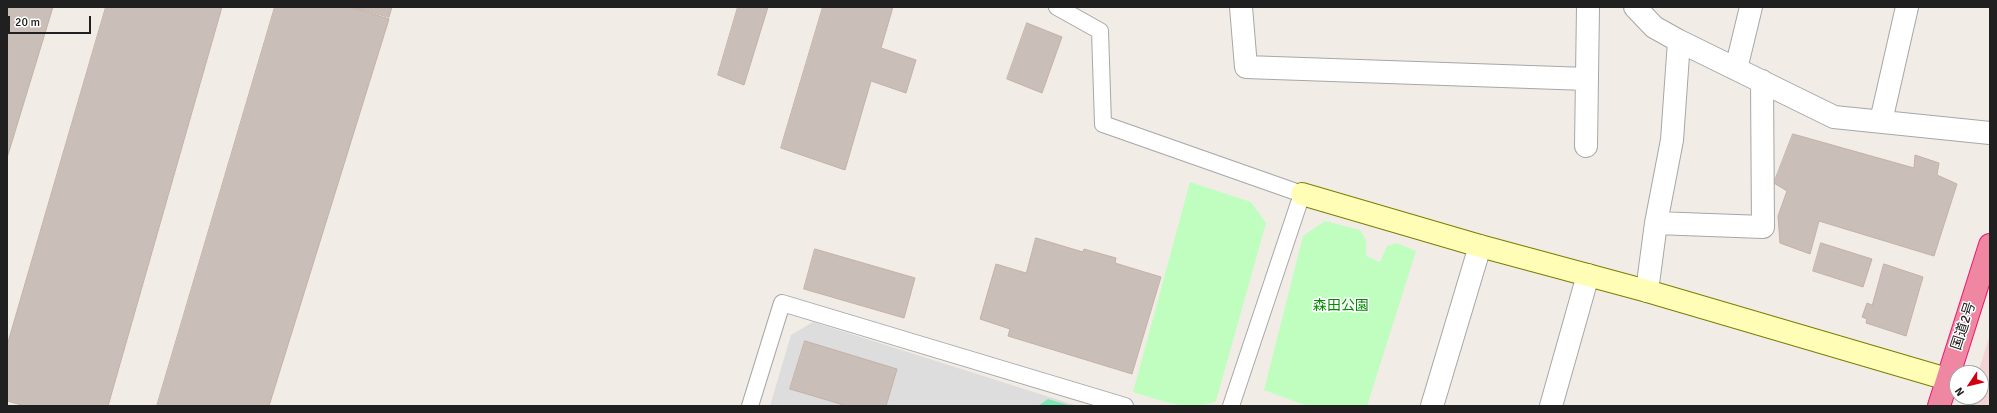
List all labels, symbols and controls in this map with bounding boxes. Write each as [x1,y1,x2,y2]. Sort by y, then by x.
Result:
scale bar [10,8,93,34]
text: 20 m [15,15,40,30]
park label: 森田公園 [1313,298,1369,314]
street label: 国道2号 [1948,300,1980,352]
north arrow [1949,365,1989,405]
text: N [1952,385,1967,398]

